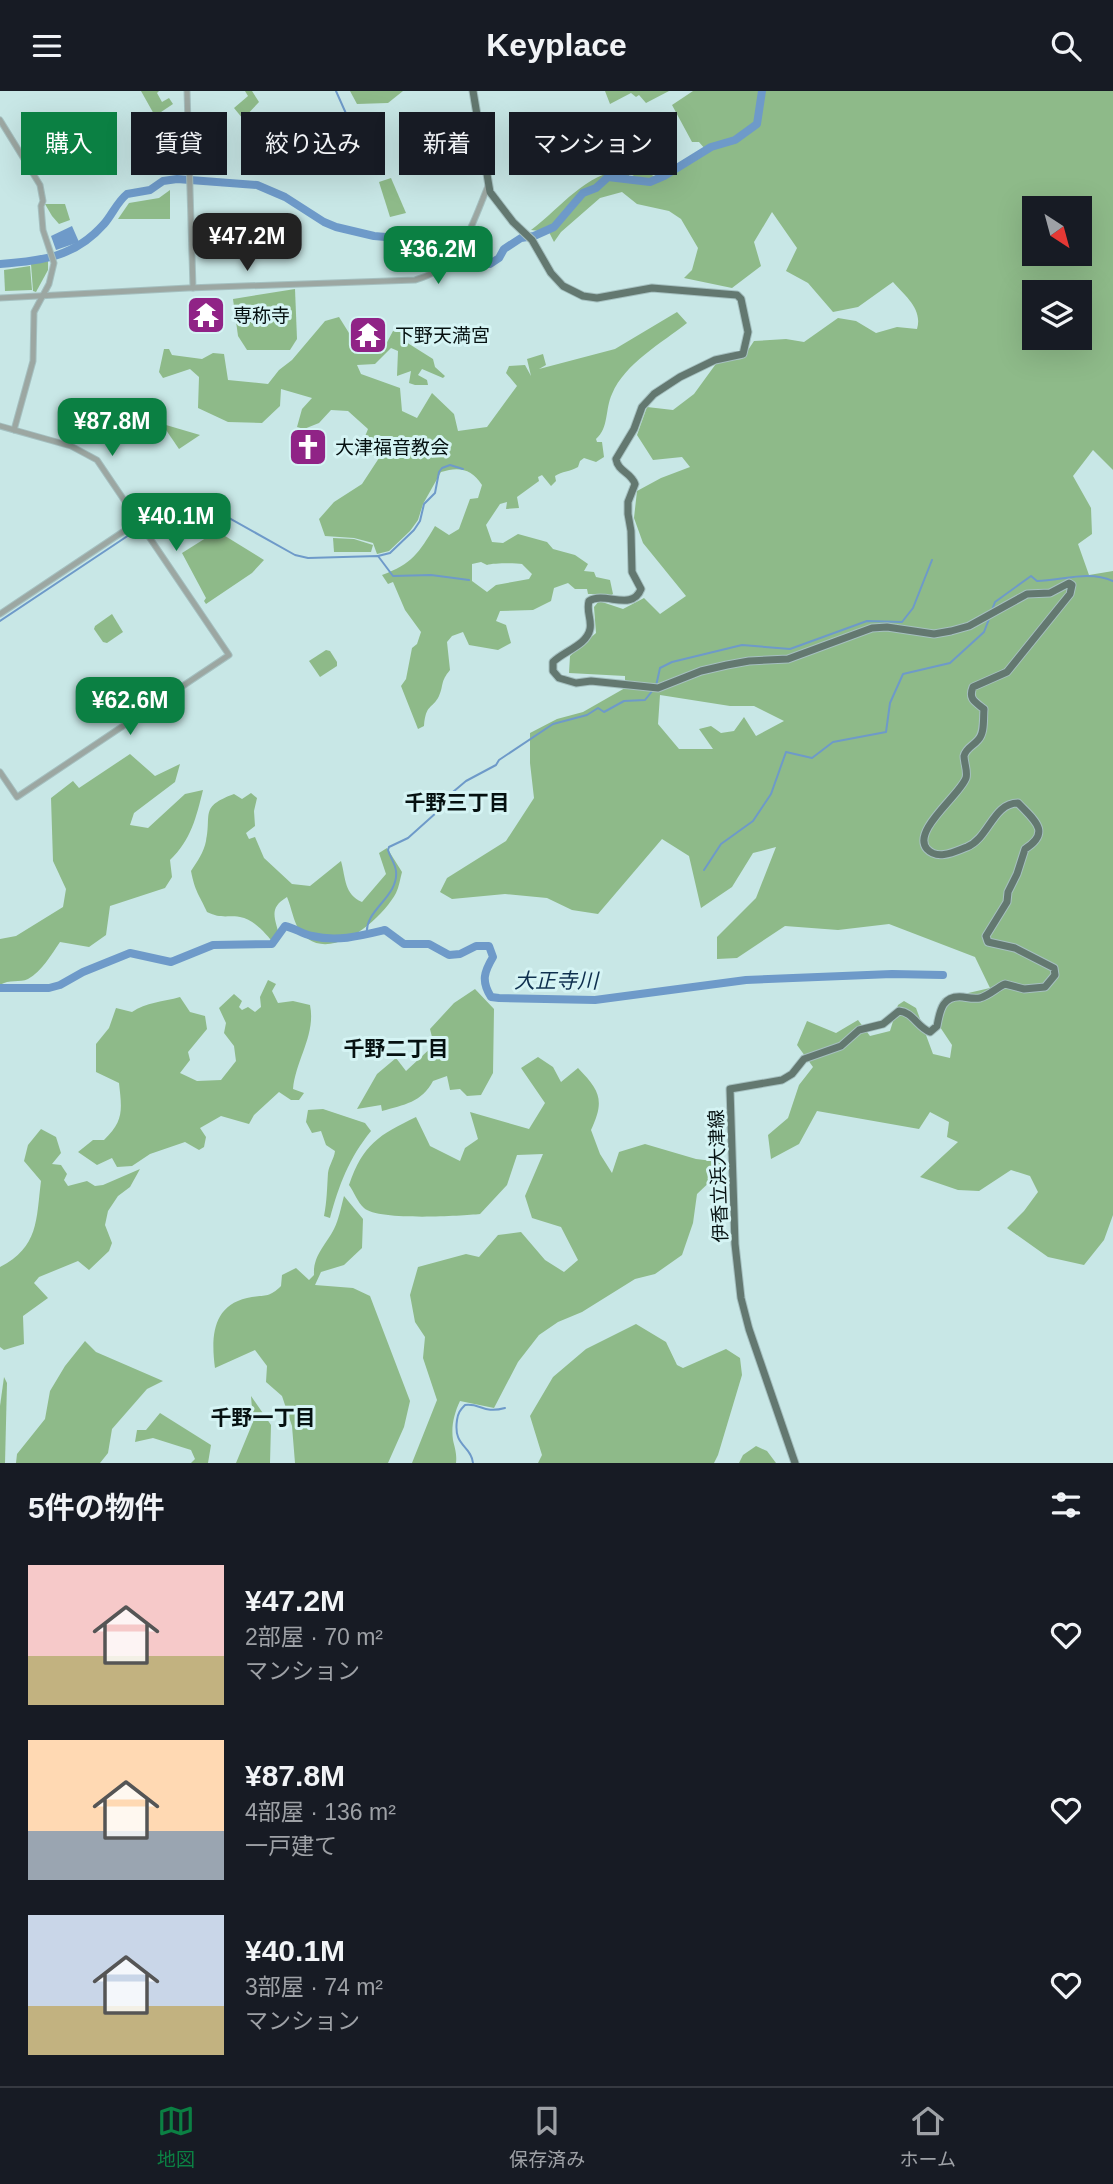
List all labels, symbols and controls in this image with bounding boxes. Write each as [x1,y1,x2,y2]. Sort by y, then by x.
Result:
icon: menu [28,27,66,65]
text: Keyplace [486,27,627,63]
icon: search [1047,27,1085,65]
chip: 購入 [21,112,117,175]
chip: 賃貸 [131,112,227,175]
chip: 絞り込み [241,112,385,175]
chip: 新着 [399,112,495,175]
chip: マンション [509,112,677,175]
north arrow [1022,196,1092,266]
map controls [1022,196,1092,350]
pin: ¥47.2M [190,213,304,273]
text: ¥47.2M [209,223,285,249]
pin: ¥36.2M [381,227,495,286]
text: ¥36.2M [400,236,476,262]
button: layers [1022,280,1092,350]
temple icon: 専称寺 [185,294,227,336]
place label: 専称寺 [233,305,290,326]
temple icon: 下野天満宮 [347,314,389,356]
place label: 下野天満宮 [395,325,490,346]
pin: ¥87.8M [55,399,169,458]
text: ¥87.8M [74,408,150,434]
church icon: 大津福音教会 [287,426,329,468]
place label: 大津福音教会 [335,437,449,458]
pin: ¥40.1M [119,493,233,553]
text: ¥40.1M [138,503,214,529]
pin: ¥62.6M [73,677,187,737]
text: ¥62.6M [92,687,168,713]
district label: 千野三丁目 [405,791,510,814]
water label: 大正寺川 [514,969,600,992]
district label: 千野二丁目 [344,1037,449,1060]
street label: 伊香立浜大津線 [706,1109,731,1243]
district label: 千野一丁目 [211,1406,316,1429]
icon: filters [1047,1486,1085,1524]
text: 5件の物件 [28,1491,165,1524]
text: ¥47.2M [245,1584,345,1617]
icon: home [84,1593,168,1677]
icon: heart [1047,1616,1085,1654]
text: 2部屋 · 70 m² [245,1624,383,1650]
text: マンション [245,1658,360,1684]
text: ¥87.8M [245,1759,345,1792]
icon: home [84,1768,168,1852]
icon: heart [1047,1791,1085,1829]
text: 4部屋 · 136 m² [245,1799,396,1825]
text: 一戸建て [245,1833,337,1859]
text: ¥40.1M [245,1934,345,1967]
icon: home [84,1943,168,2027]
icon: heart [1047,1966,1085,2004]
text: 3部屋 · 74 m² [245,1974,383,2000]
text: マンション [245,2008,360,2034]
tab: 地図 [157,2102,195,2171]
tab: 保存済み [509,2102,585,2171]
tab: ホーム [899,2102,956,2171]

